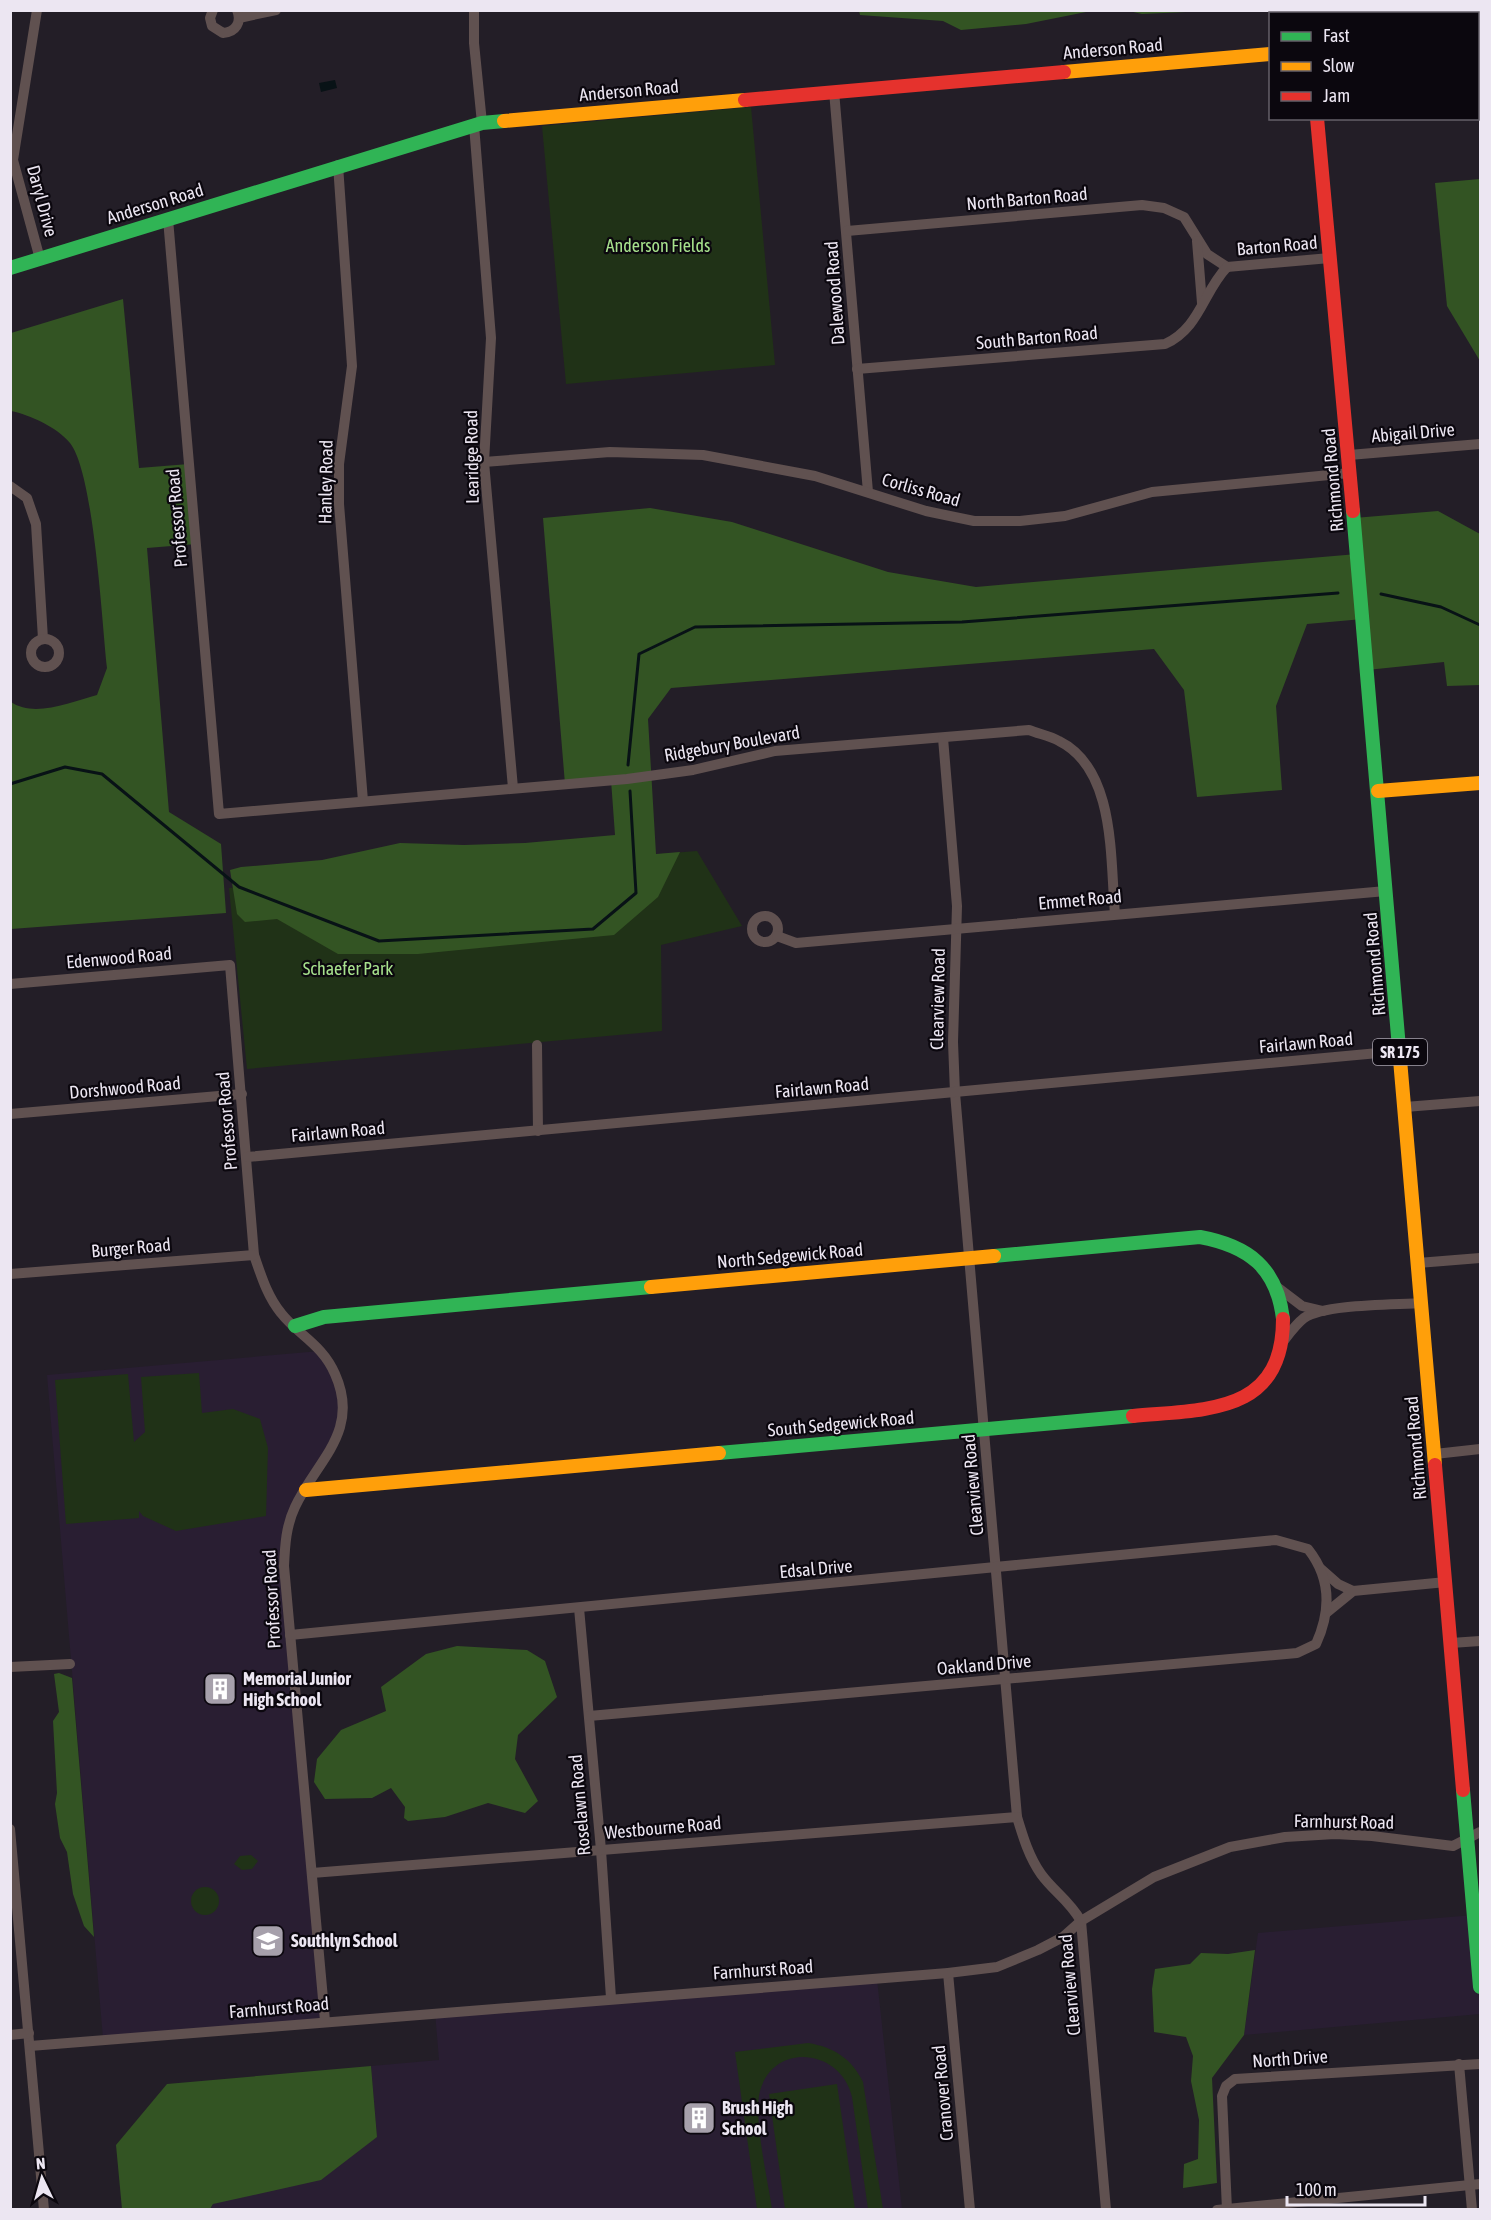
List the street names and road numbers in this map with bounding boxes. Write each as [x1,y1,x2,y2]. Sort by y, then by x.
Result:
street label: Anderson Road [1062,34,1164,63]
street label: Anderson Road [578,76,680,105]
street label: Daryl Drive [23,163,62,239]
street label: Anderson Road [104,179,206,228]
street label: North Barton Road [965,183,1088,214]
street label: Barton Road [1236,232,1318,259]
street label: Dalewood Road [820,240,849,346]
street label: South Barton Road [975,322,1099,353]
street label: Learidge Road [460,410,483,504]
street label: Abigail Drive [1370,418,1455,447]
street label: Richmond Road [1318,427,1347,533]
street label: Hanley Road [314,440,337,524]
street label: Professor Road [162,468,191,568]
street label: Corliss Road [880,468,963,511]
street label: Ridgebury Boulevard [662,721,801,766]
street label: Emmet Road [1037,885,1123,914]
street label: Richmond Road [1360,911,1389,1017]
street label: Edenwood Road [65,942,173,973]
street label: Clearview Road [926,948,949,1050]
street label: Fairlawn Road [1258,1028,1354,1057]
road number: SR 175 [1373,1039,1427,1065]
street label: Professor Road [212,1071,241,1171]
street label: Dorshwood Road [68,1072,182,1103]
street label: Fairlawn Road [774,1073,870,1102]
street label: Fairlawn Road [290,1117,386,1146]
street label: Burger Road [90,1234,172,1261]
street label: North Sedgewick Road [716,1239,864,1272]
street label: Richmond Road [1401,1395,1430,1501]
street label: South Sedgewick Road [767,1407,915,1440]
street label: Clearview Road [958,1433,987,1537]
street label: Professor Road [258,1549,285,1649]
street label: Edsal Drive [779,1555,853,1582]
street label: Oakland Drive [936,1650,1032,1679]
street label: Roselawn Road [565,1754,594,1856]
street label: Farnhurst Road [1294,1810,1394,1833]
street label: Westbourne Road [604,1812,722,1843]
street label: Clearview Road [1055,1933,1084,2037]
street label: Farnhurst Road [712,1956,814,1983]
street label: Farnhurst Road [228,1993,330,2022]
street label: Cranover Road [928,2044,957,2142]
street label: North Drive [1252,2045,1328,2072]

